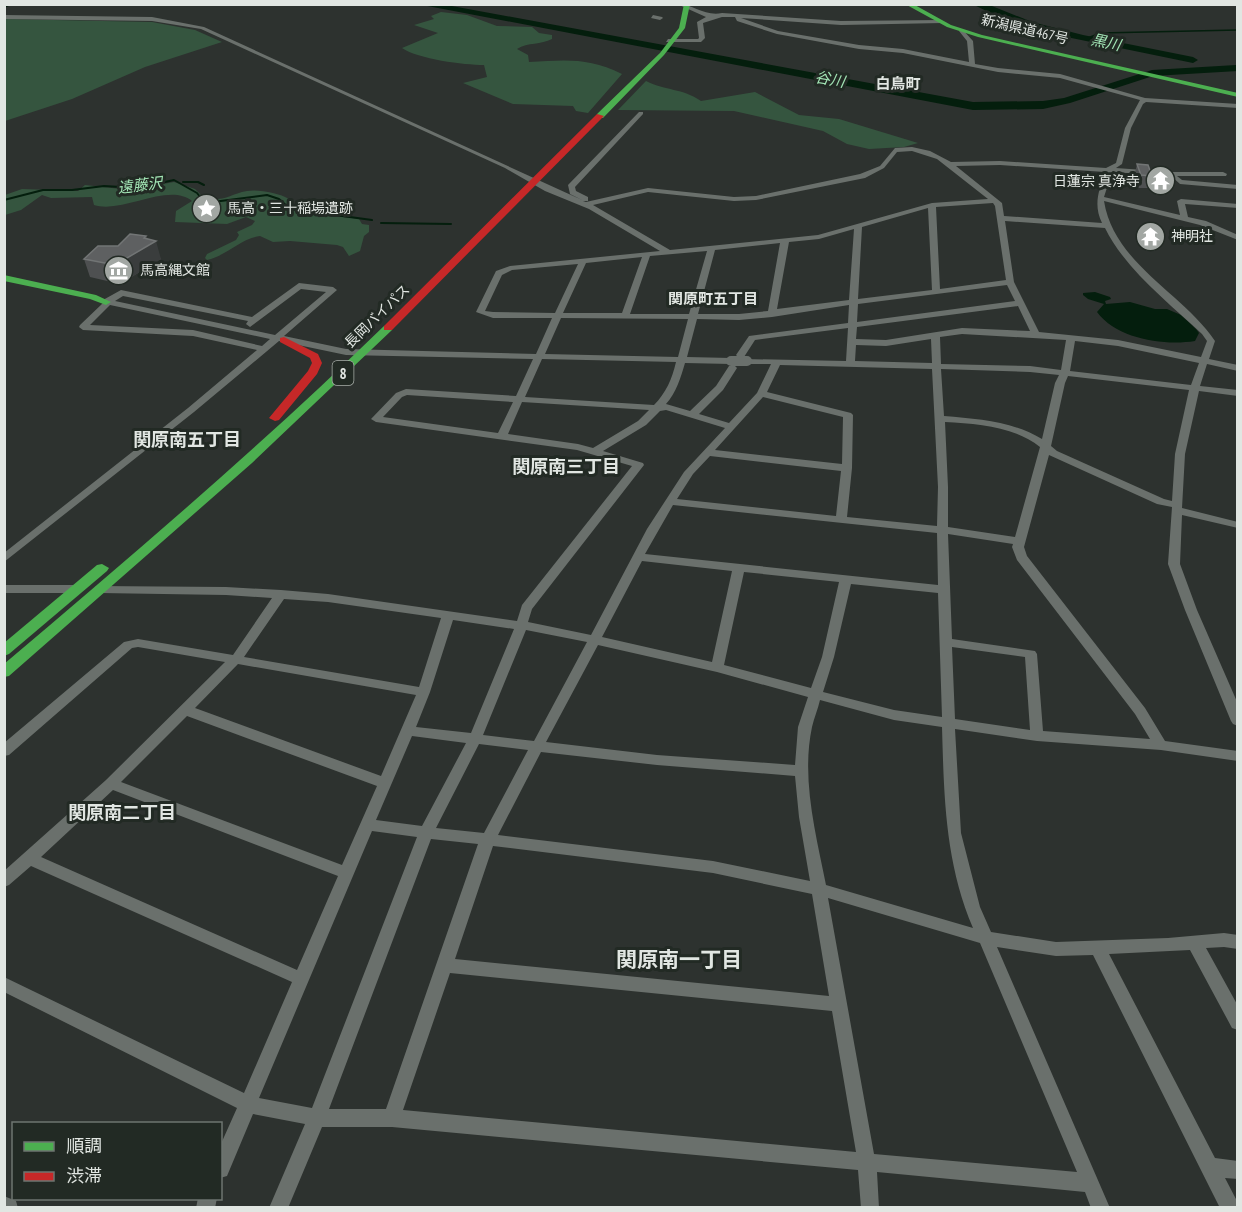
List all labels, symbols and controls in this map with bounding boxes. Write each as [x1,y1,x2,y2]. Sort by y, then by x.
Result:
street label: 新潟県道467号 [980,10,1070,48]
water label: 黒川 [1089,30,1125,55]
water label: 谷川 [814,67,848,91]
district label: 白鳥町 [875,74,921,93]
temple icon: 日蓮宗 真浄寺 [1145,165,1177,197]
place label: 日蓮宗 真浄寺 [1053,172,1140,190]
water label: 遠藤沢 [117,173,165,197]
place icon: 馬高・三十稲場遺跡 [190,192,222,224]
place label: 馬高・三十稲場遺跡 [227,199,353,217]
temple icon: 神明社 [1134,220,1166,252]
place label: 神明社 [1171,227,1213,245]
museum icon: 馬高縄文館 [103,254,135,286]
place label: 馬高縄文館 [140,261,210,279]
street label: 長岡バイパス [341,280,413,352]
district label: 関原町五丁目 [668,289,758,308]
road number: 8 [332,361,354,385]
district label: 関原南五丁目 [133,428,241,451]
district label: 関原南三丁目 [512,455,620,478]
district label: 関原南二丁目 [68,801,176,824]
district label: 関原南一丁目 [616,946,742,973]
legend [12,1122,222,1200]
text: 順調 [66,1134,102,1157]
text: 渋滞 [66,1164,102,1187]

